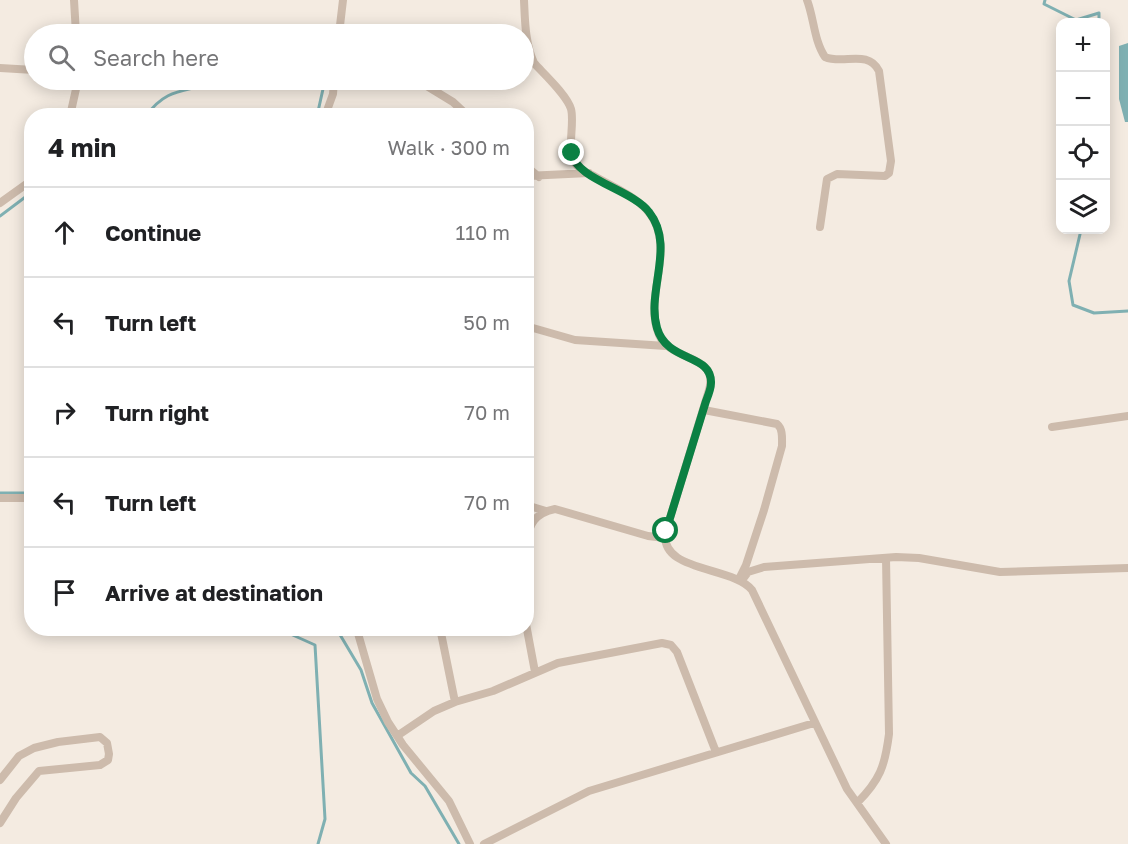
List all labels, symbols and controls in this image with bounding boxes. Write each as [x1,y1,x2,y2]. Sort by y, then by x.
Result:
map controls [1056,18,1110,234]
button: + [1056,18,1110,72]
search box [24,24,534,90]
icon: search [45,41,78,74]
text: Search here [93,44,219,71]
button: − [1056,72,1110,126]
button: locate [1056,126,1110,180]
text: 4 min [48,132,116,163]
text: Walk · 300 m [387,135,510,159]
route end [558,139,584,165]
button: layers [1056,180,1110,234]
icon: ahead [48,216,81,249]
text: Continue [105,219,201,246]
text: 110 m [456,220,510,244]
icon: left [48,306,81,339]
text: Turn left [105,309,196,336]
text: 50 m [463,310,510,334]
icon: right [48,396,81,429]
text: Turn right [105,399,209,426]
text: 70 m [464,400,510,424]
icon: left [48,486,81,519]
text: Turn left [105,489,196,516]
text: 70 m [464,490,510,514]
route start [652,517,678,543]
icon: arrive [48,576,81,609]
text: Arrive at destination [105,579,323,606]

